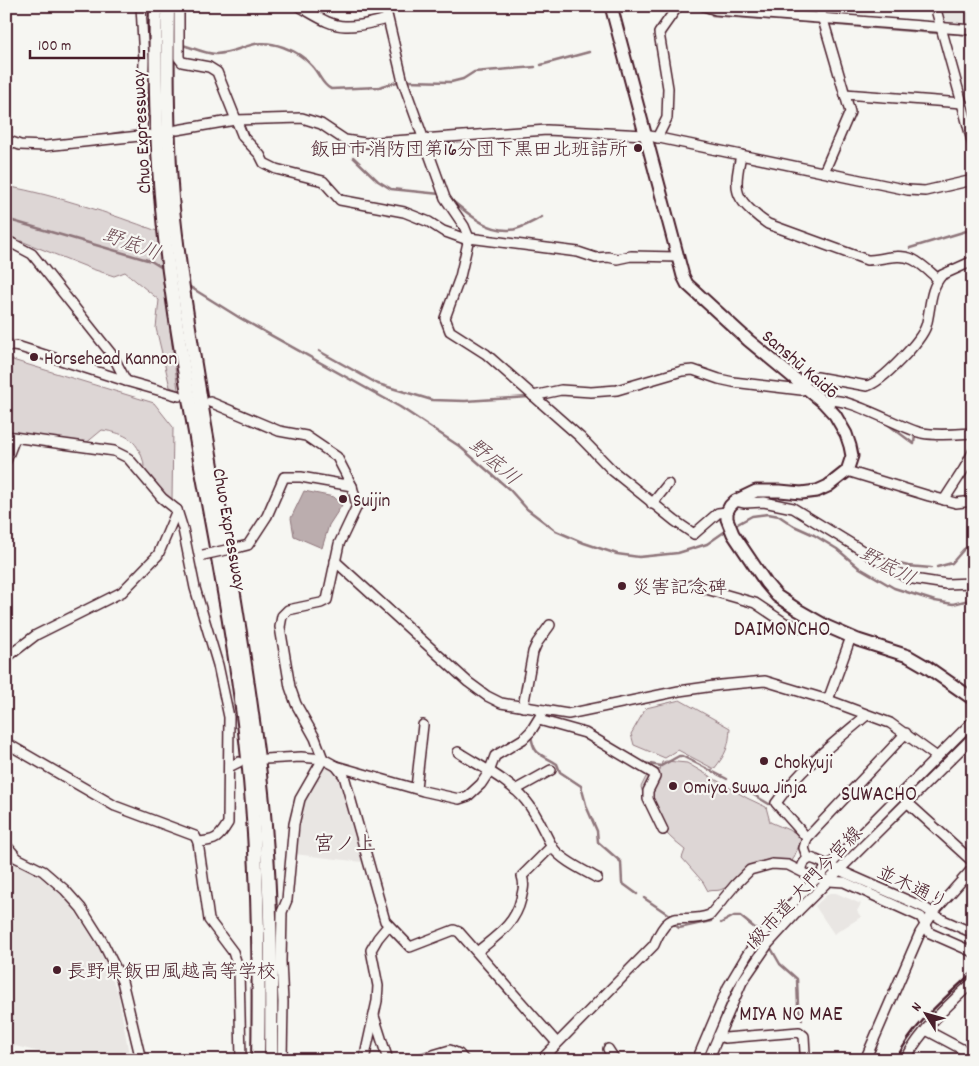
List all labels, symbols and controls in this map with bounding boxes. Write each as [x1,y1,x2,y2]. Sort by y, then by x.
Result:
scale bar [30,28,144,60]
text: 100 m [38,36,71,58]
street label: Chuo Expressway [127,69,160,194]
place label: 飯田市消防団第16分団下黒田北班詰所 [311,138,628,165]
marker: 飯田市消防団第16分団下黒田北班詰所 [632,142,644,154]
water label: 野底川 [98,222,164,269]
street label: Sanshū Kaidō [754,325,843,407]
place label: Horsehead Kannon [44,347,177,374]
marker: Horsehead Kannon [28,351,40,363]
water label: 野底川 [461,433,525,494]
street label: Chuo Expressway [204,466,252,593]
place label: Suijin [353,489,390,516]
marker: Suijin [337,493,349,505]
water label: 野底川 [854,541,920,594]
place label: 災害記念碑 [632,576,727,603]
marker: 災害記念碑 [616,580,628,592]
district label: DAIMONCHO [734,616,830,646]
place label: Chokyuji [774,751,833,778]
marker: Chokyuji [758,755,770,767]
place label: Omiya Suwa Jinja [683,776,808,803]
marker: Omiya Suwa Jinja [667,780,679,792]
district label: SUWACHO [841,781,917,811]
street label: 1級市道 大門今宮線 [741,821,870,957]
district label: 宮ノ上 [314,831,377,861]
street label: 並木通り [871,860,952,918]
place label: 長野県飯田風越高等学校 [67,960,276,987]
marker: 長野県飯田風越高等学校 [51,964,63,976]
north arrow [902,988,952,1038]
text: N [907,999,927,1016]
district label: MIYA NO MAE [739,1001,843,1031]

